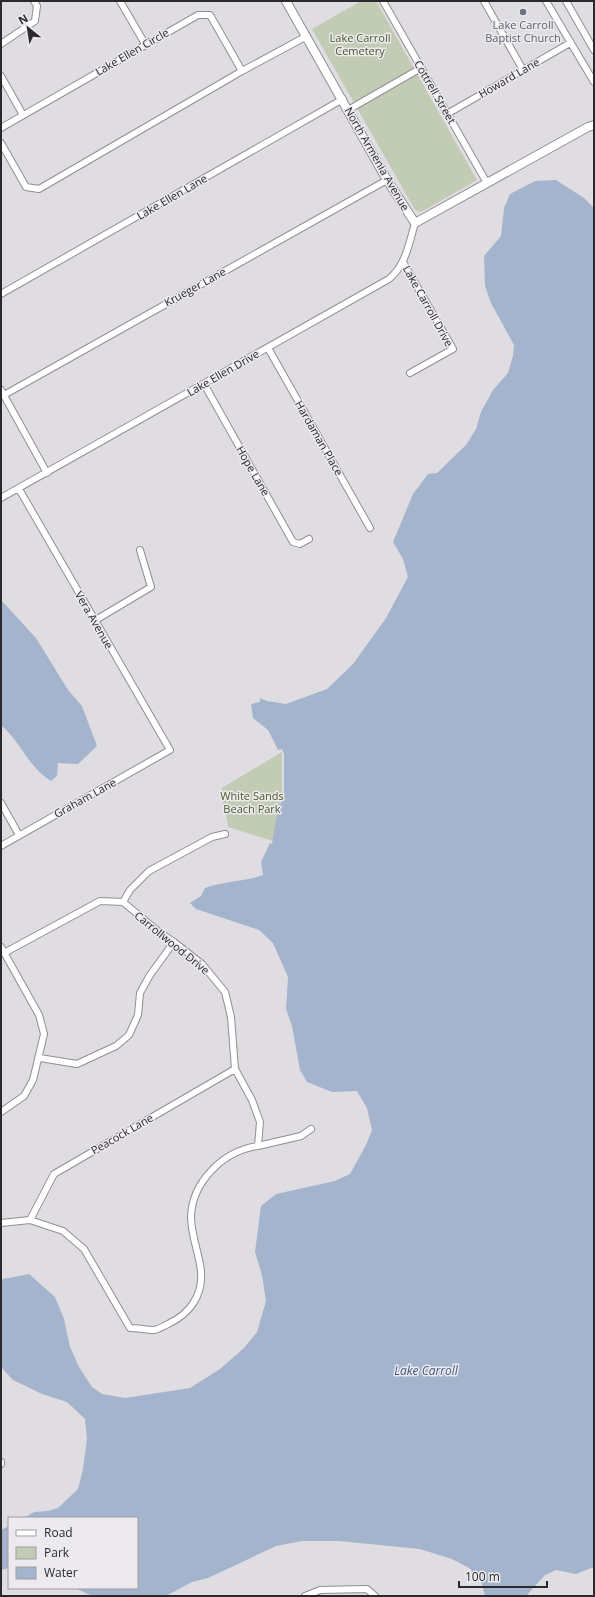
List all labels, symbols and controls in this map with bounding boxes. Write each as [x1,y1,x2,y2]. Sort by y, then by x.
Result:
marker: Lake Carroll Baptist Church [518,7,528,17]
north arrow [8,8,48,48]
text: N [15,10,30,28]
place label: Lake Carroll Baptist Church [485,17,561,45]
street label: Lake Ellen Circle [92,24,171,79]
park label: Lake Carroll Cemetery [330,30,390,58]
street label: Howard Lane [475,54,542,101]
street label: Cottrell Street [411,57,460,126]
street label: North Armenia Avenue [342,104,413,213]
street label: Lake Ellen Lane [134,170,210,223]
street label: Lake Carroll Drive [400,262,457,349]
street label: Krueger Lane [161,263,228,310]
street label: Lake Ellen Drive [184,346,262,399]
street label: Hardaman Place [292,397,347,478]
street label: Hope Lane [233,443,274,498]
street label: Vera Avenue [72,588,117,651]
street label: Graham Lane [51,774,119,821]
park label: White Sands Beach Park [220,788,284,816]
street label: Carrollwood Drive [132,908,213,978]
street label: Peacock Lane [88,1110,156,1157]
water label: Lake Carroll [394,1362,459,1379]
legend [8,1517,138,1589]
text: Road [44,1524,73,1541]
text: Park [44,1544,70,1561]
scale bar [459,1563,547,1589]
text: Water [44,1564,78,1581]
text: 100 m [465,1568,500,1585]

